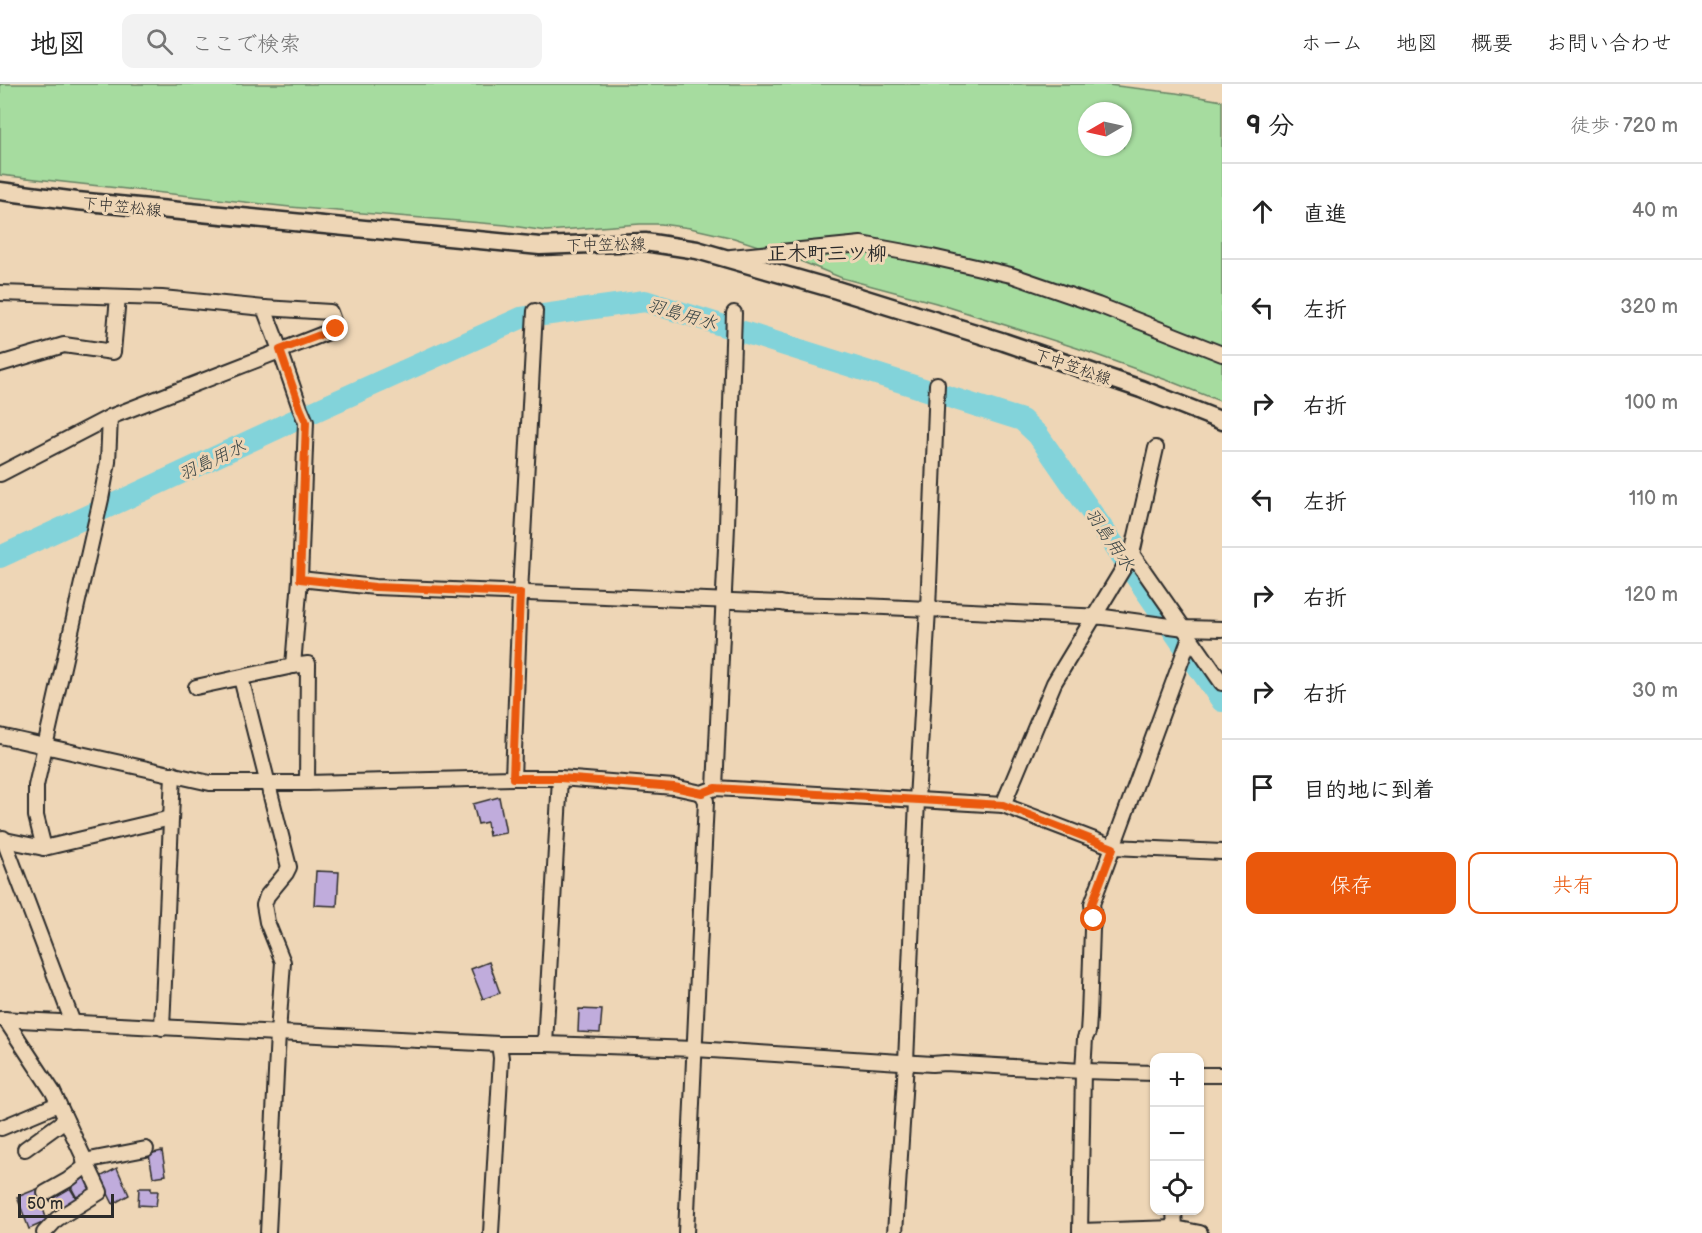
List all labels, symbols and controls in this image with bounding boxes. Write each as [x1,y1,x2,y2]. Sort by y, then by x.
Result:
search box [122,14,542,68]
icon: search [143,25,176,58]
text: 地図 [30,28,86,61]
text: ここで検索 [191,31,301,58]
text: ホーム [1301,31,1363,56]
text: 地図 [1396,31,1438,56]
text: 概要 [1471,31,1513,56]
text: お問い合わせ [1546,31,1672,56]
north arrow [1078,102,1132,156]
text: 9 分 [1246,111,1294,142]
text: 徒歩 · 720 m [1570,114,1678,138]
street label: 下中笠松線 [81,194,163,221]
icon: ahead [1246,195,1279,228]
text: 40 m [1632,199,1678,223]
text: 直進 [1303,201,1347,228]
street label: 下中笠松線 [566,235,646,256]
district label: 正木町三ツ柳 [767,242,887,266]
icon: left [1246,291,1279,324]
water label: 羽島用水 [644,294,719,334]
text: 320 m [1620,295,1678,319]
text: 左折 [1303,297,1347,324]
route end [322,315,348,341]
street label: 下中笠松線 [1032,345,1113,389]
icon: right [1246,387,1279,420]
text: 100 m [1625,391,1678,415]
text: 右折 [1303,393,1347,420]
water label: 羽島用水 [175,436,249,485]
icon: left [1246,483,1279,516]
text: 110 m [1629,487,1678,511]
text: 左折 [1303,489,1347,516]
water label: 羽島用水 [1080,504,1139,575]
icon: right [1246,579,1279,612]
text: 120 m [1625,583,1678,607]
text: 右折 [1303,585,1347,612]
icon: right [1246,675,1279,708]
text: 30 m [1632,679,1678,703]
text: 右折 [1303,681,1347,708]
icon: arrive [1246,771,1279,804]
text: 目的地に到着 [1303,777,1435,804]
button: 保存 [1246,852,1456,914]
button: 共有 [1468,852,1678,914]
route start [1080,905,1106,931]
map controls [1150,1053,1204,1215]
button: + [1150,1053,1204,1107]
button: − [1150,1107,1204,1161]
button: locate [1150,1161,1204,1215]
scale bar [18,1191,114,1218]
text: 50 m [27,1195,63,1214]

